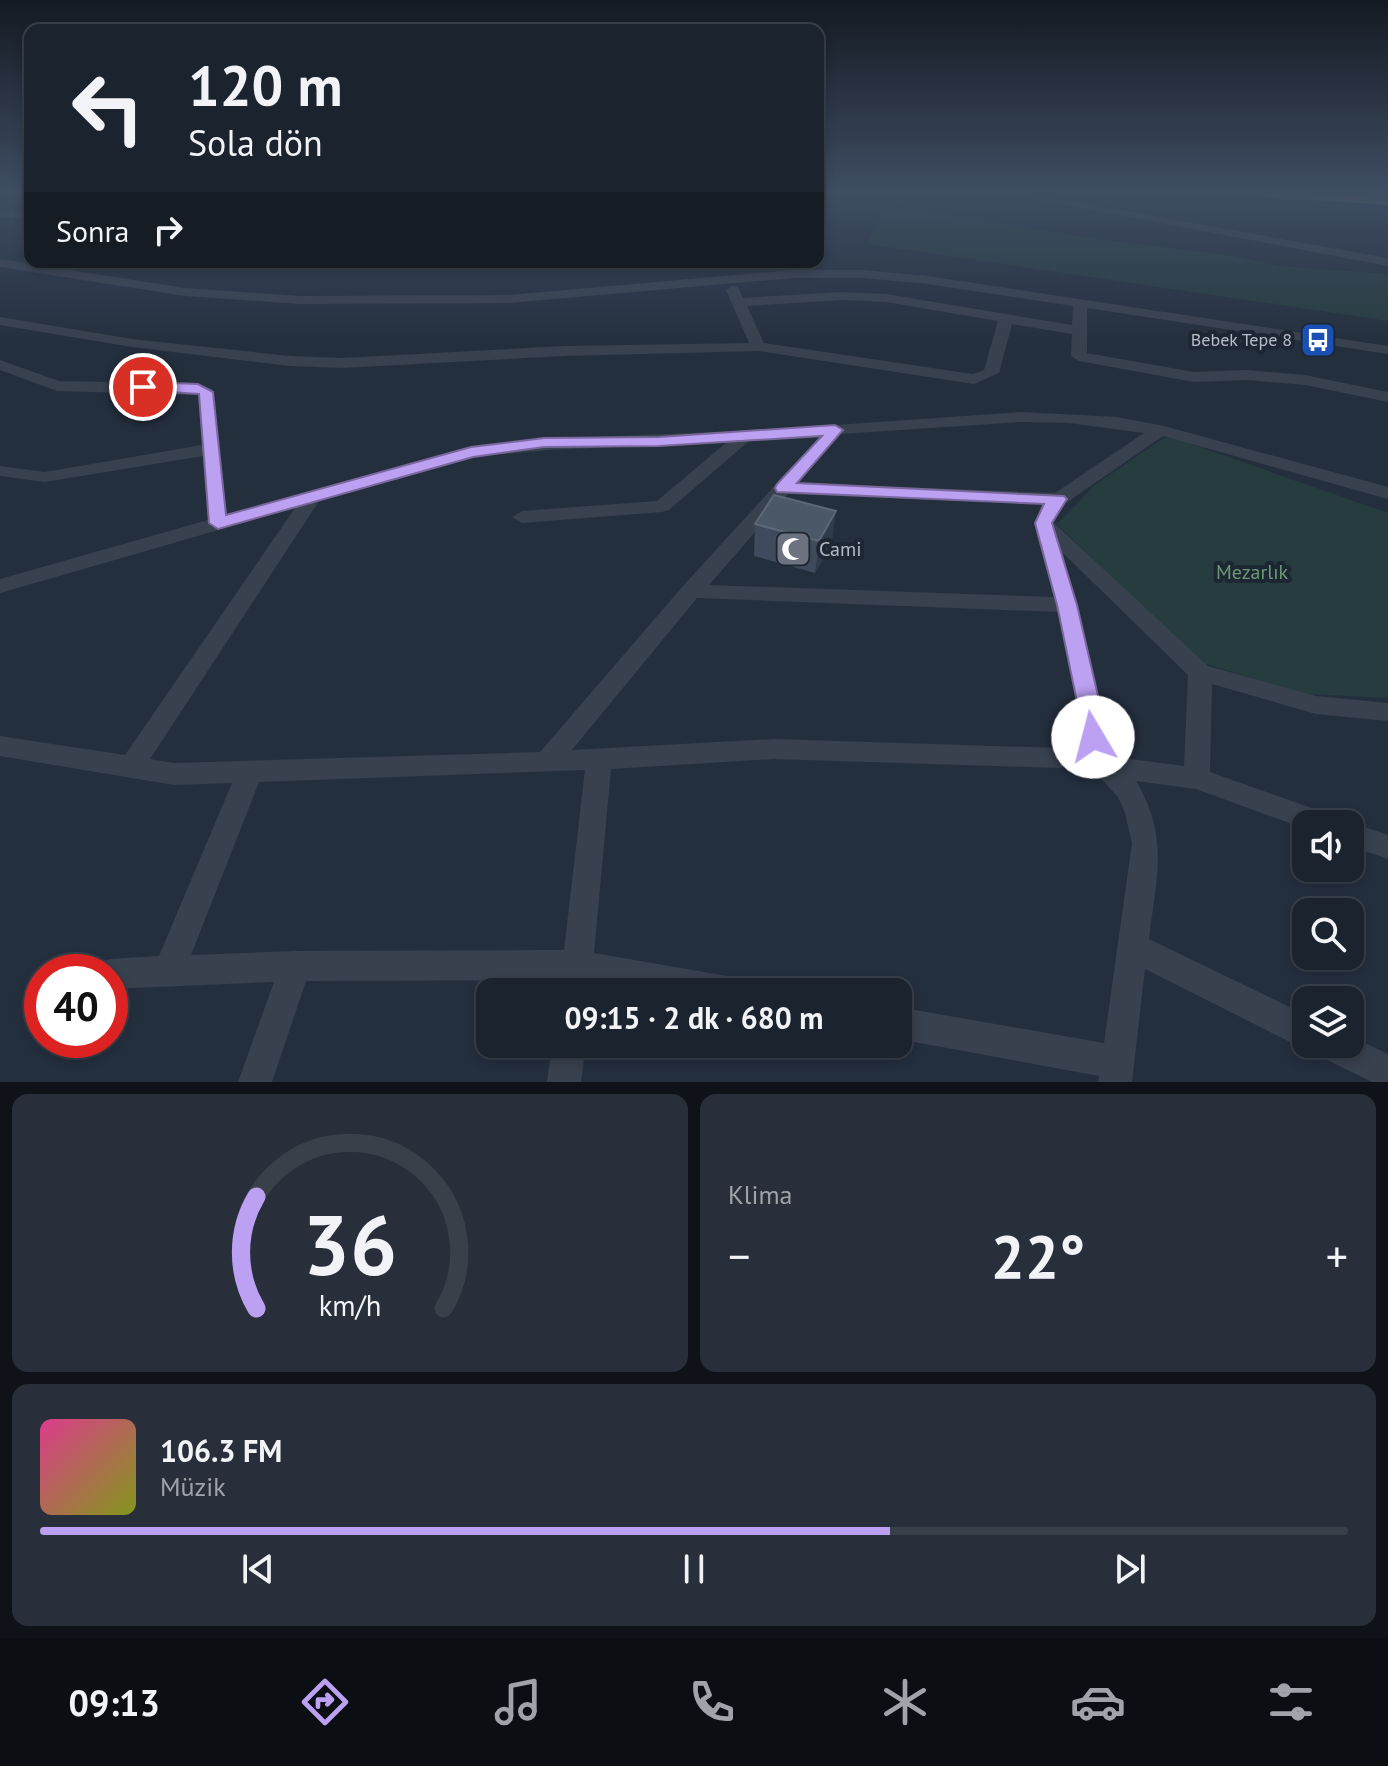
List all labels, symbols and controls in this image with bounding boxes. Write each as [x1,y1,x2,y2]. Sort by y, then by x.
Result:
text: 120 m [188,49,343,121]
icon: left [56,56,160,160]
text: Sola dön [188,119,323,166]
icon: right [146,208,190,252]
text: Sonra [56,211,130,250]
bus stop icon: Bebek Tepe 8 [1299,321,1337,359]
place label: Bebek Tepe 8 [1191,328,1292,351]
pin [109,353,177,421]
icon: arrive [121,365,165,409]
mosque icon: Cami [774,530,812,568]
place label: Cami [819,536,862,562]
park label: Mezarlık [1216,559,1289,585]
position arrow [1051,695,1135,779]
map controls [1292,810,1364,1058]
button: sound [1292,810,1364,882]
button: search [1292,898,1364,970]
speed limit sign: 40 [24,954,128,1058]
button: layers [1292,986,1364,1058]
text: 09:15 · 2 dk · 680 m [564,998,824,1037]
text: Klima [728,1178,792,1211]
text: 36 [303,1190,397,1298]
text: 22° [991,1217,1085,1295]
text: − [728,1227,750,1284]
text: + [1326,1227,1348,1284]
text: km/h [319,1287,381,1324]
text: 106.3 FM [160,1431,282,1470]
text: Müzik [160,1470,226,1503]
icon: previous [236,1547,280,1591]
icon: pause [672,1547,716,1591]
icon: next [1108,1547,1152,1591]
icon: directions [297,1674,353,1730]
icon: music [490,1674,546,1730]
icon: phone [684,1674,740,1730]
icon: climate [877,1674,933,1730]
icon: car [1070,1674,1126,1730]
icon: filters [1263,1674,1319,1730]
text: 09:13 [69,1679,160,1726]

